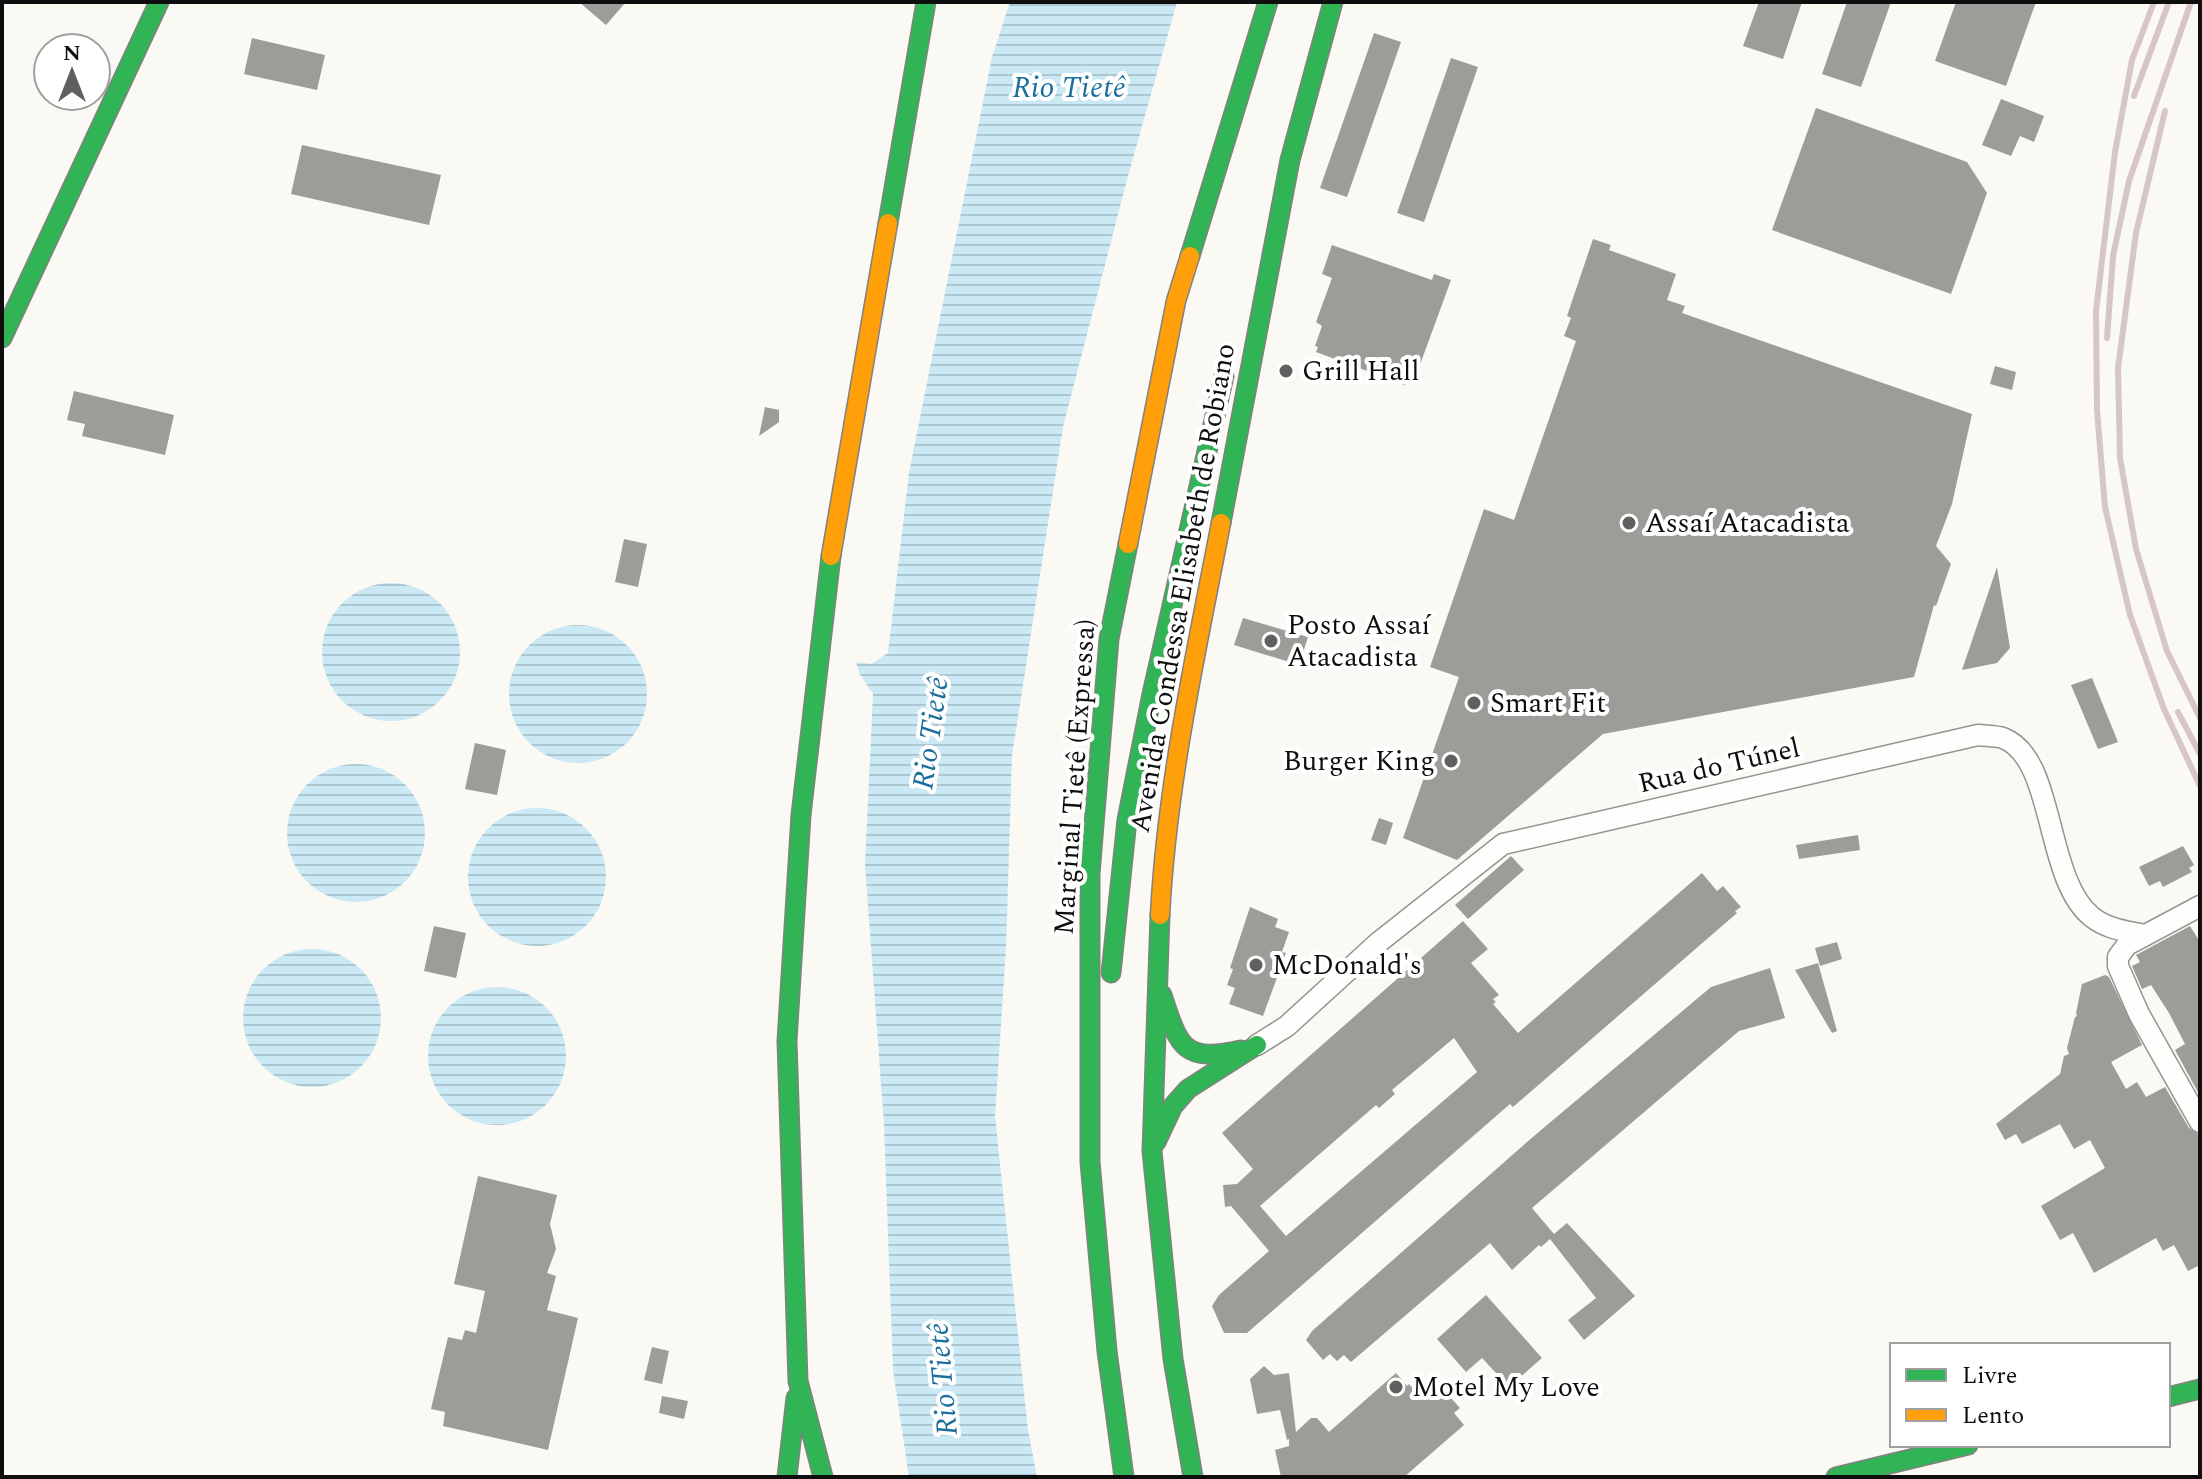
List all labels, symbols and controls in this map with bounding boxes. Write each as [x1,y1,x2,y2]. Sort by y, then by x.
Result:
north arrow [32,32,112,112]
text: N [63,37,81,70]
water label: Rio Tietê [1012,65,1126,111]
street label: Avenida Condessa Elisabeth de Robiano [1119,340,1247,836]
place label: Grill Hall [1302,350,1420,393]
marker: Grill Hall [1277,362,1295,380]
place label: Assaí Atacadista [1645,502,1850,545]
marker: Assaí Atacadista [1620,514,1638,532]
place label: Posto Assaí Atacadista [1287,604,1432,679]
street label: Marginal Tietê (Expressa) [1043,618,1107,936]
marker: Posto Assaí Atacadista [1262,632,1280,650]
water label: Rio Tietê [900,673,962,792]
place label: Smart Fit [1490,682,1606,725]
marker: Smart Fit [1465,694,1483,712]
street label: Rua do Túnel [1634,726,1804,806]
place label: Burger King [1283,740,1435,783]
marker: Burger King [1442,752,1460,770]
place label: McDonald's [1272,944,1422,987]
marker: McDonald's [1247,956,1265,974]
water label: Rio Tietê [915,1320,971,1438]
legend [1890,1343,2170,1447]
text: Livre [1962,1358,2017,1394]
place label: Motel My Love [1412,1366,1600,1409]
marker: Motel My Love [1387,1378,1405,1396]
text: Lento [1962,1398,2024,1434]

